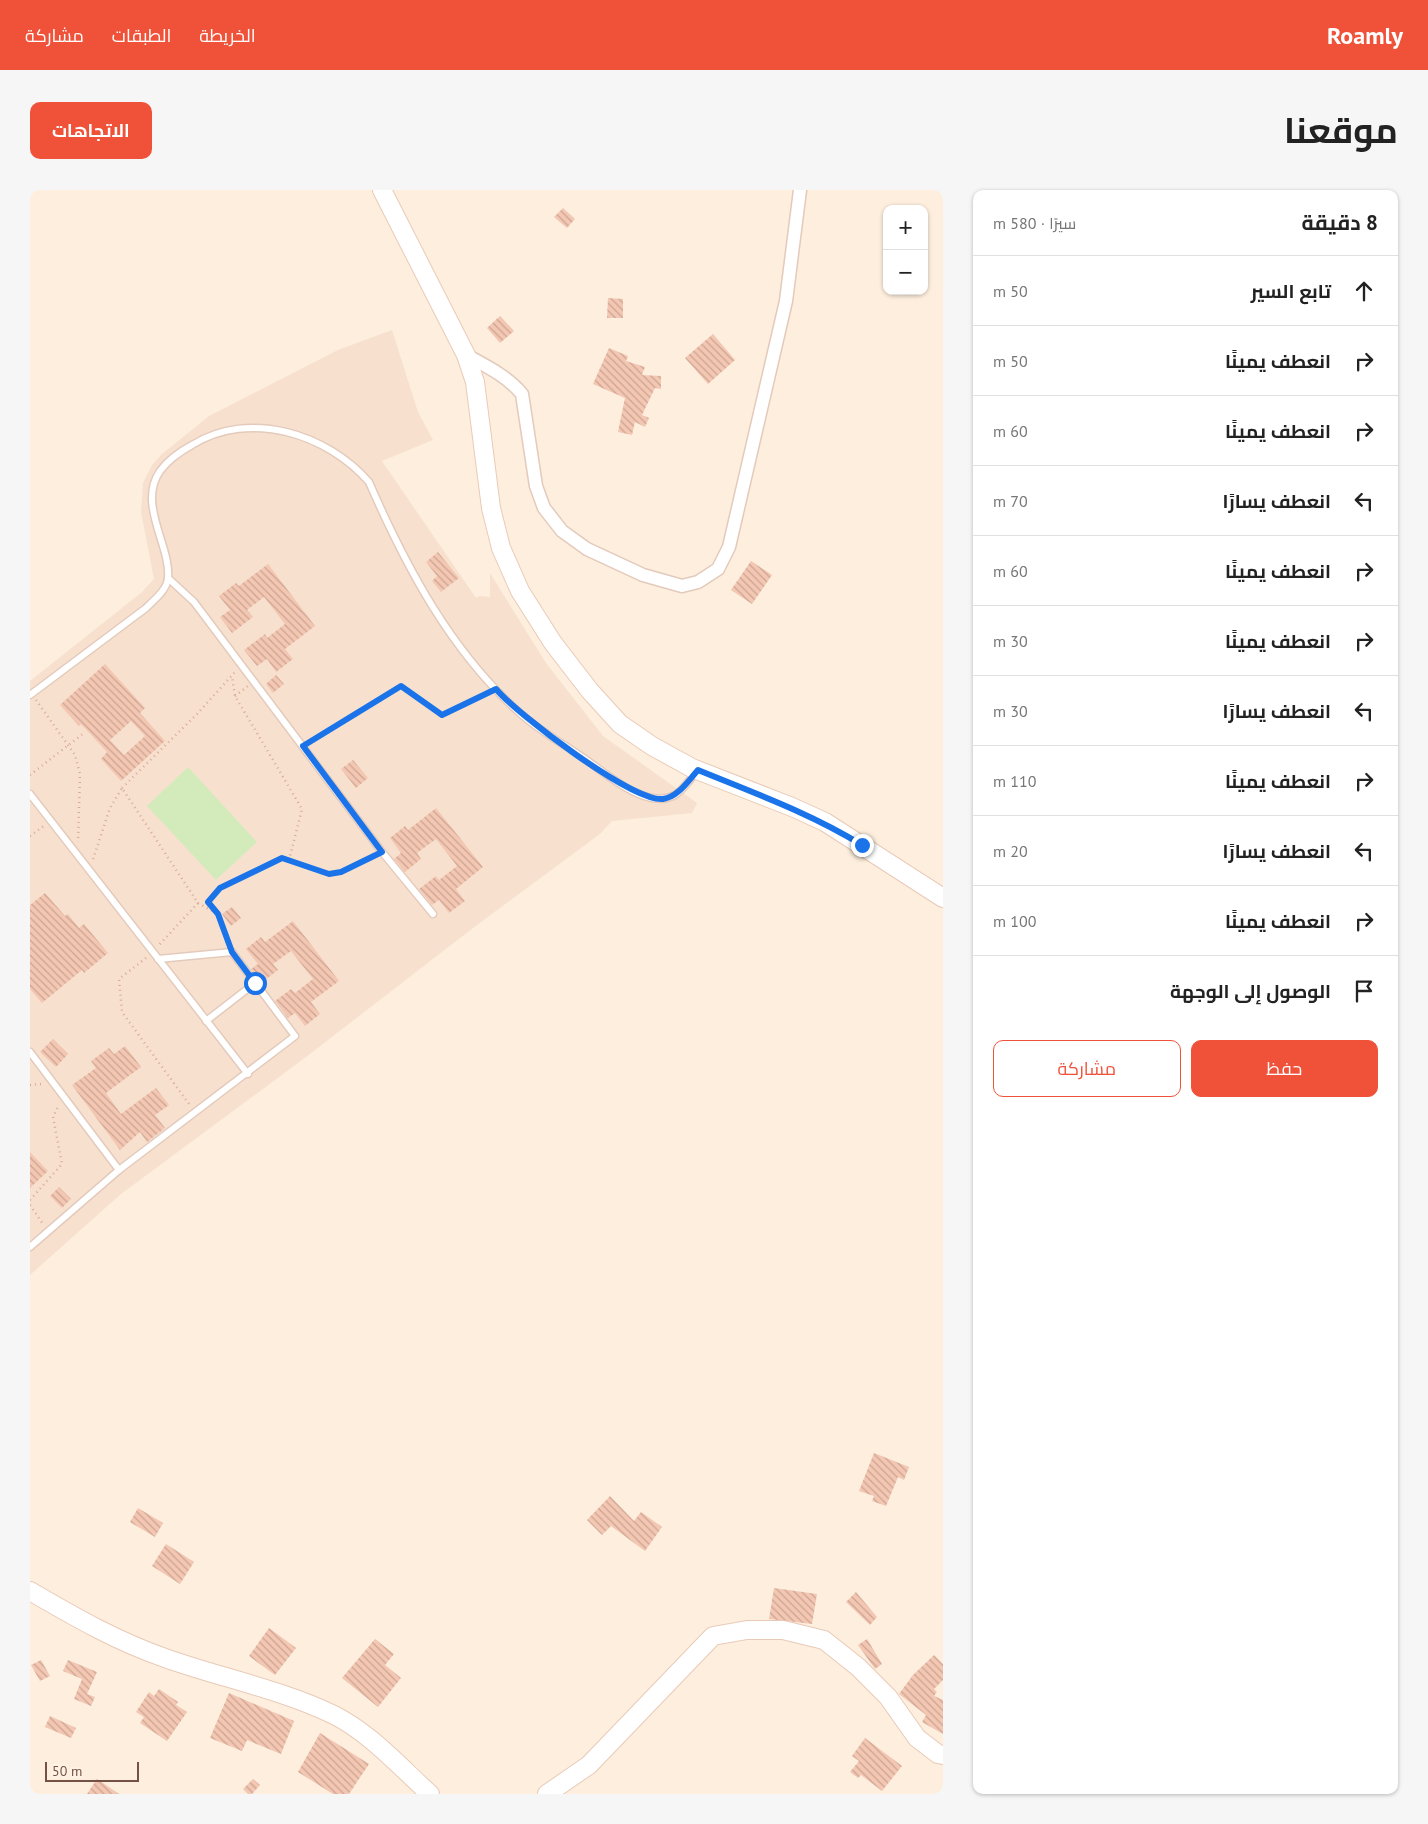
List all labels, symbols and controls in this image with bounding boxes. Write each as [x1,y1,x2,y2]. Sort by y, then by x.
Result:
text: Roamly [1327,20,1403,51]
text: مشاركة [25,24,84,47]
text: الطبقات [112,24,171,47]
text: الخريطة [199,24,256,47]
button: الاتجاهات [30,102,152,159]
text: موقعنا [1284,107,1398,153]
map controls [883,205,928,295]
button: + [883,205,928,250]
text: 8 دقيقة [1301,209,1378,236]
text: سيرًا · 580 m [993,213,1076,233]
button: − [883,250,928,295]
icon: ahead [1350,277,1378,305]
text: تابع السير [1251,279,1331,303]
text: 50 m [993,281,1028,301]
icon: right [1350,347,1378,375]
text: انعطف يمينًا [1225,349,1331,373]
text: 50 m [993,351,1028,371]
icon: right [1350,417,1378,445]
text: انعطف يمينًا [1225,419,1331,443]
text: 60 m [993,421,1028,441]
icon: left [1350,487,1378,515]
text: انعطف يسارًا [1223,489,1331,513]
text: 70 m [993,491,1028,511]
icon: right [1350,557,1378,585]
text: انعطف يمينًا [1225,559,1331,583]
text: 60 m [993,561,1028,581]
icon: right [1350,627,1378,655]
text: انعطف يمينًا [1225,629,1331,653]
text: 30 m [993,631,1028,651]
icon: left [1350,697,1378,725]
text: انعطف يسارًا [1223,699,1331,723]
text: 30 m [993,701,1028,721]
icon: right [1350,767,1378,795]
text: انعطف يمينًا [1225,769,1331,793]
text: 110 m [993,771,1036,791]
route end [851,834,874,857]
icon: left [1350,837,1378,865]
text: انعطف يسارًا [1223,839,1331,863]
text: 20 m [993,841,1028,861]
icon: right [1350,907,1378,935]
text: انعطف يمينًا [1225,909,1331,933]
text: 100 m [993,911,1036,931]
route start [244,972,267,995]
icon: arrive [1350,977,1378,1005]
text: الوصول إلى الوجهة [1170,979,1331,1003]
button: مشاركة [993,1040,1181,1097]
button: حفظ [1191,1040,1378,1097]
scale bar [45,1759,139,1782]
text: 50 m [52,1762,82,1780]

